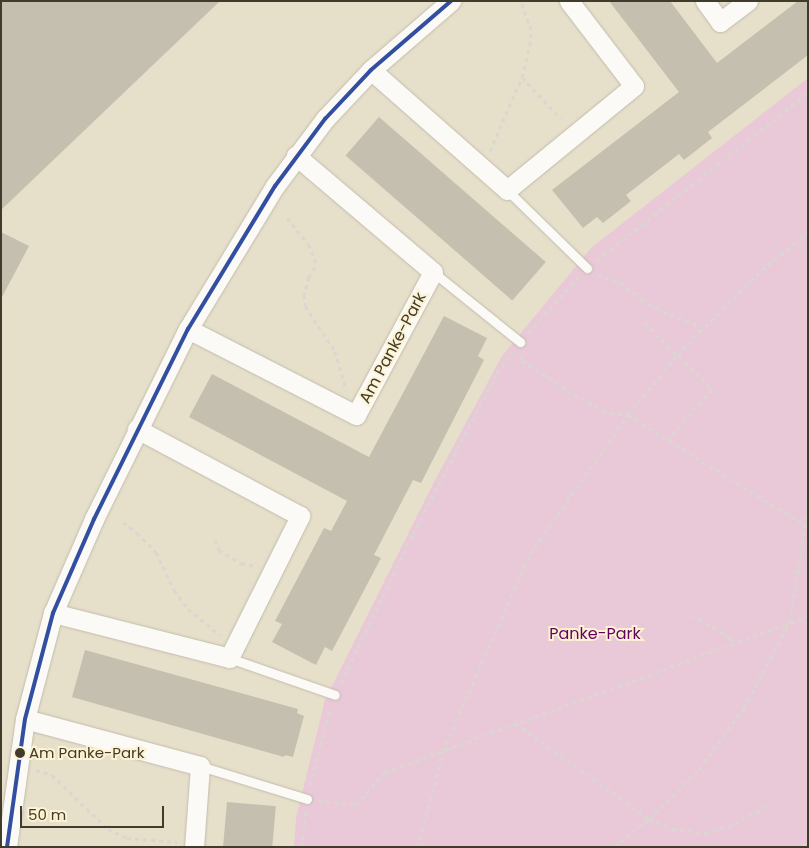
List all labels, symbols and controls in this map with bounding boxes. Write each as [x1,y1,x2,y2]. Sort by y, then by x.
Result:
street label: Am Panke-Park [356,289,430,407]
park label: Panke-Park [549,624,641,644]
place label: Am Panke-Park [29,744,144,762]
marker: Am Panke-Park [15,748,25,758]
scale bar [22,796,166,828]
text: 50 m [28,804,66,825]

